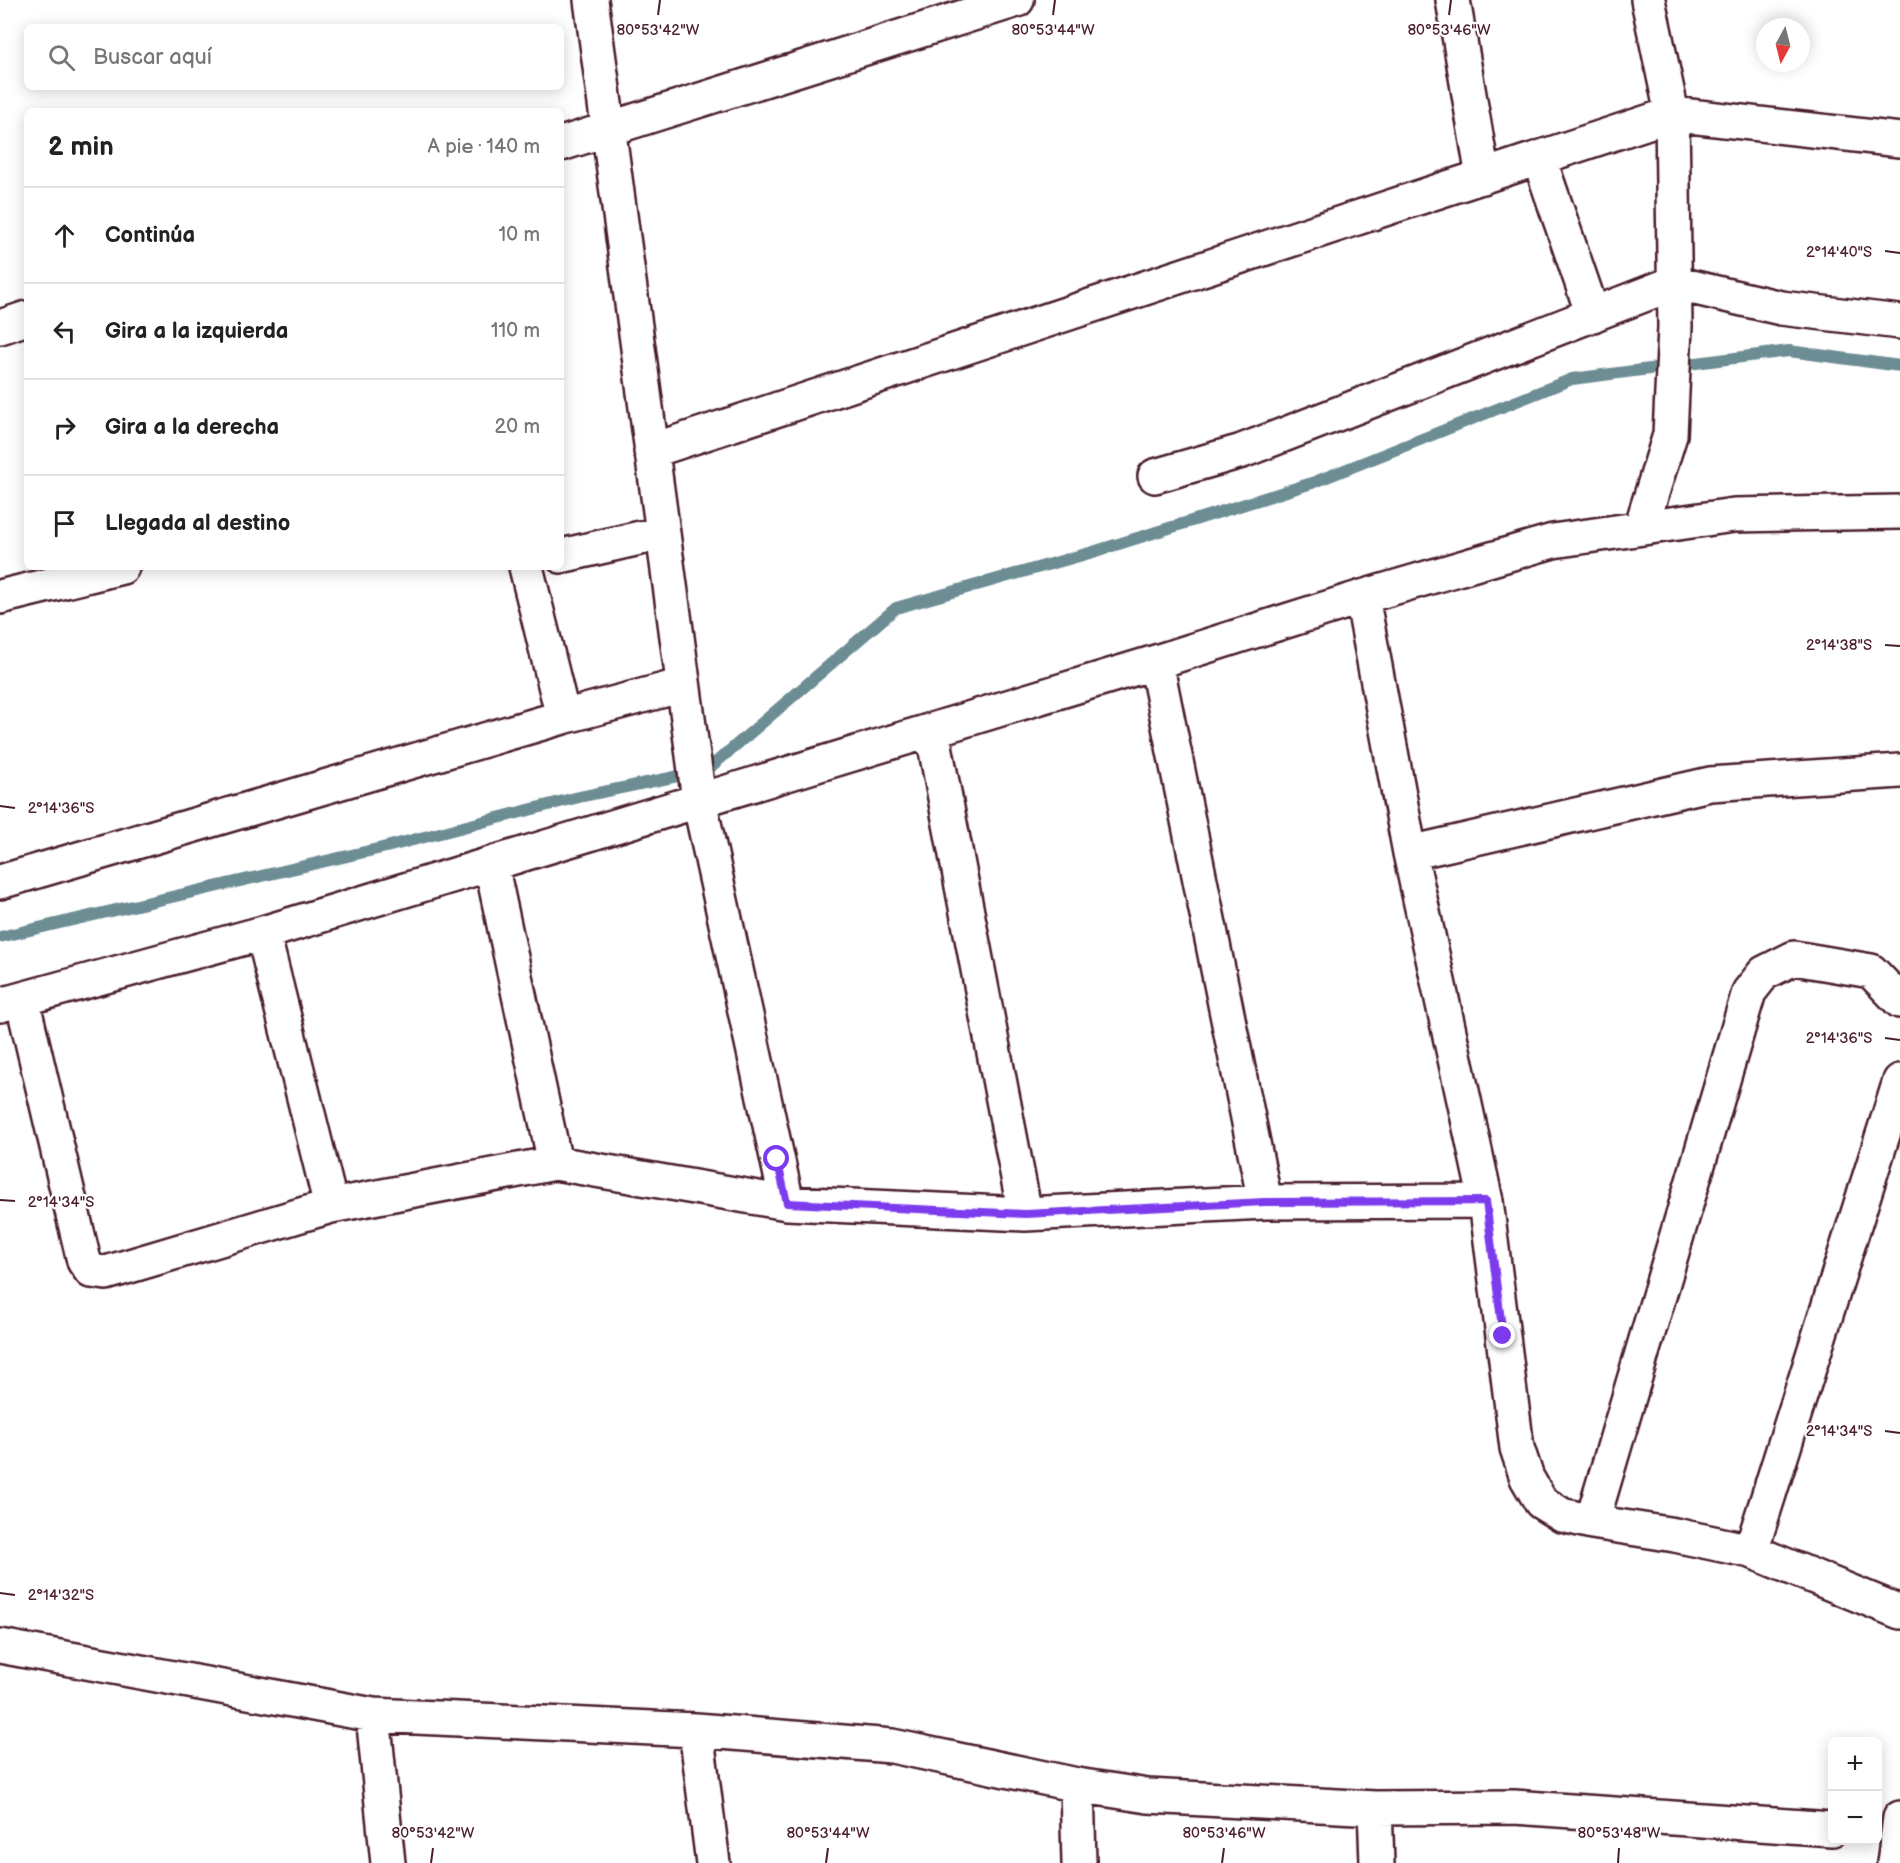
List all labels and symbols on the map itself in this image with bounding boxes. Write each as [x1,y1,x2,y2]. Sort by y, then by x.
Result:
north arrow [1756,18,1810,72]
text: 80°53'42"W [617,21,700,40]
text: 80°53'44"W [1011,21,1095,40]
text: 80°53'46"W [1407,21,1491,40]
text: 2°14'40"S [1806,243,1872,262]
text: 2°14'38"S [1806,636,1872,655]
text: 2°14'36"S [28,799,94,818]
text: 2°14'36"S [1806,1029,1872,1048]
route start [763,1145,789,1171]
text: 2°14'34"S [28,1193,94,1212]
route end [1489,1322,1515,1348]
text: 2°14'34"S [1806,1422,1872,1441]
text: 2°14'32"S [28,1586,94,1605]
text: 80°53'42"W [392,1824,475,1843]
text: 80°53'44"W [786,1824,870,1843]
text: 80°53'46"W [1182,1824,1266,1843]
text: 80°53'48"W [1578,1824,1661,1843]

